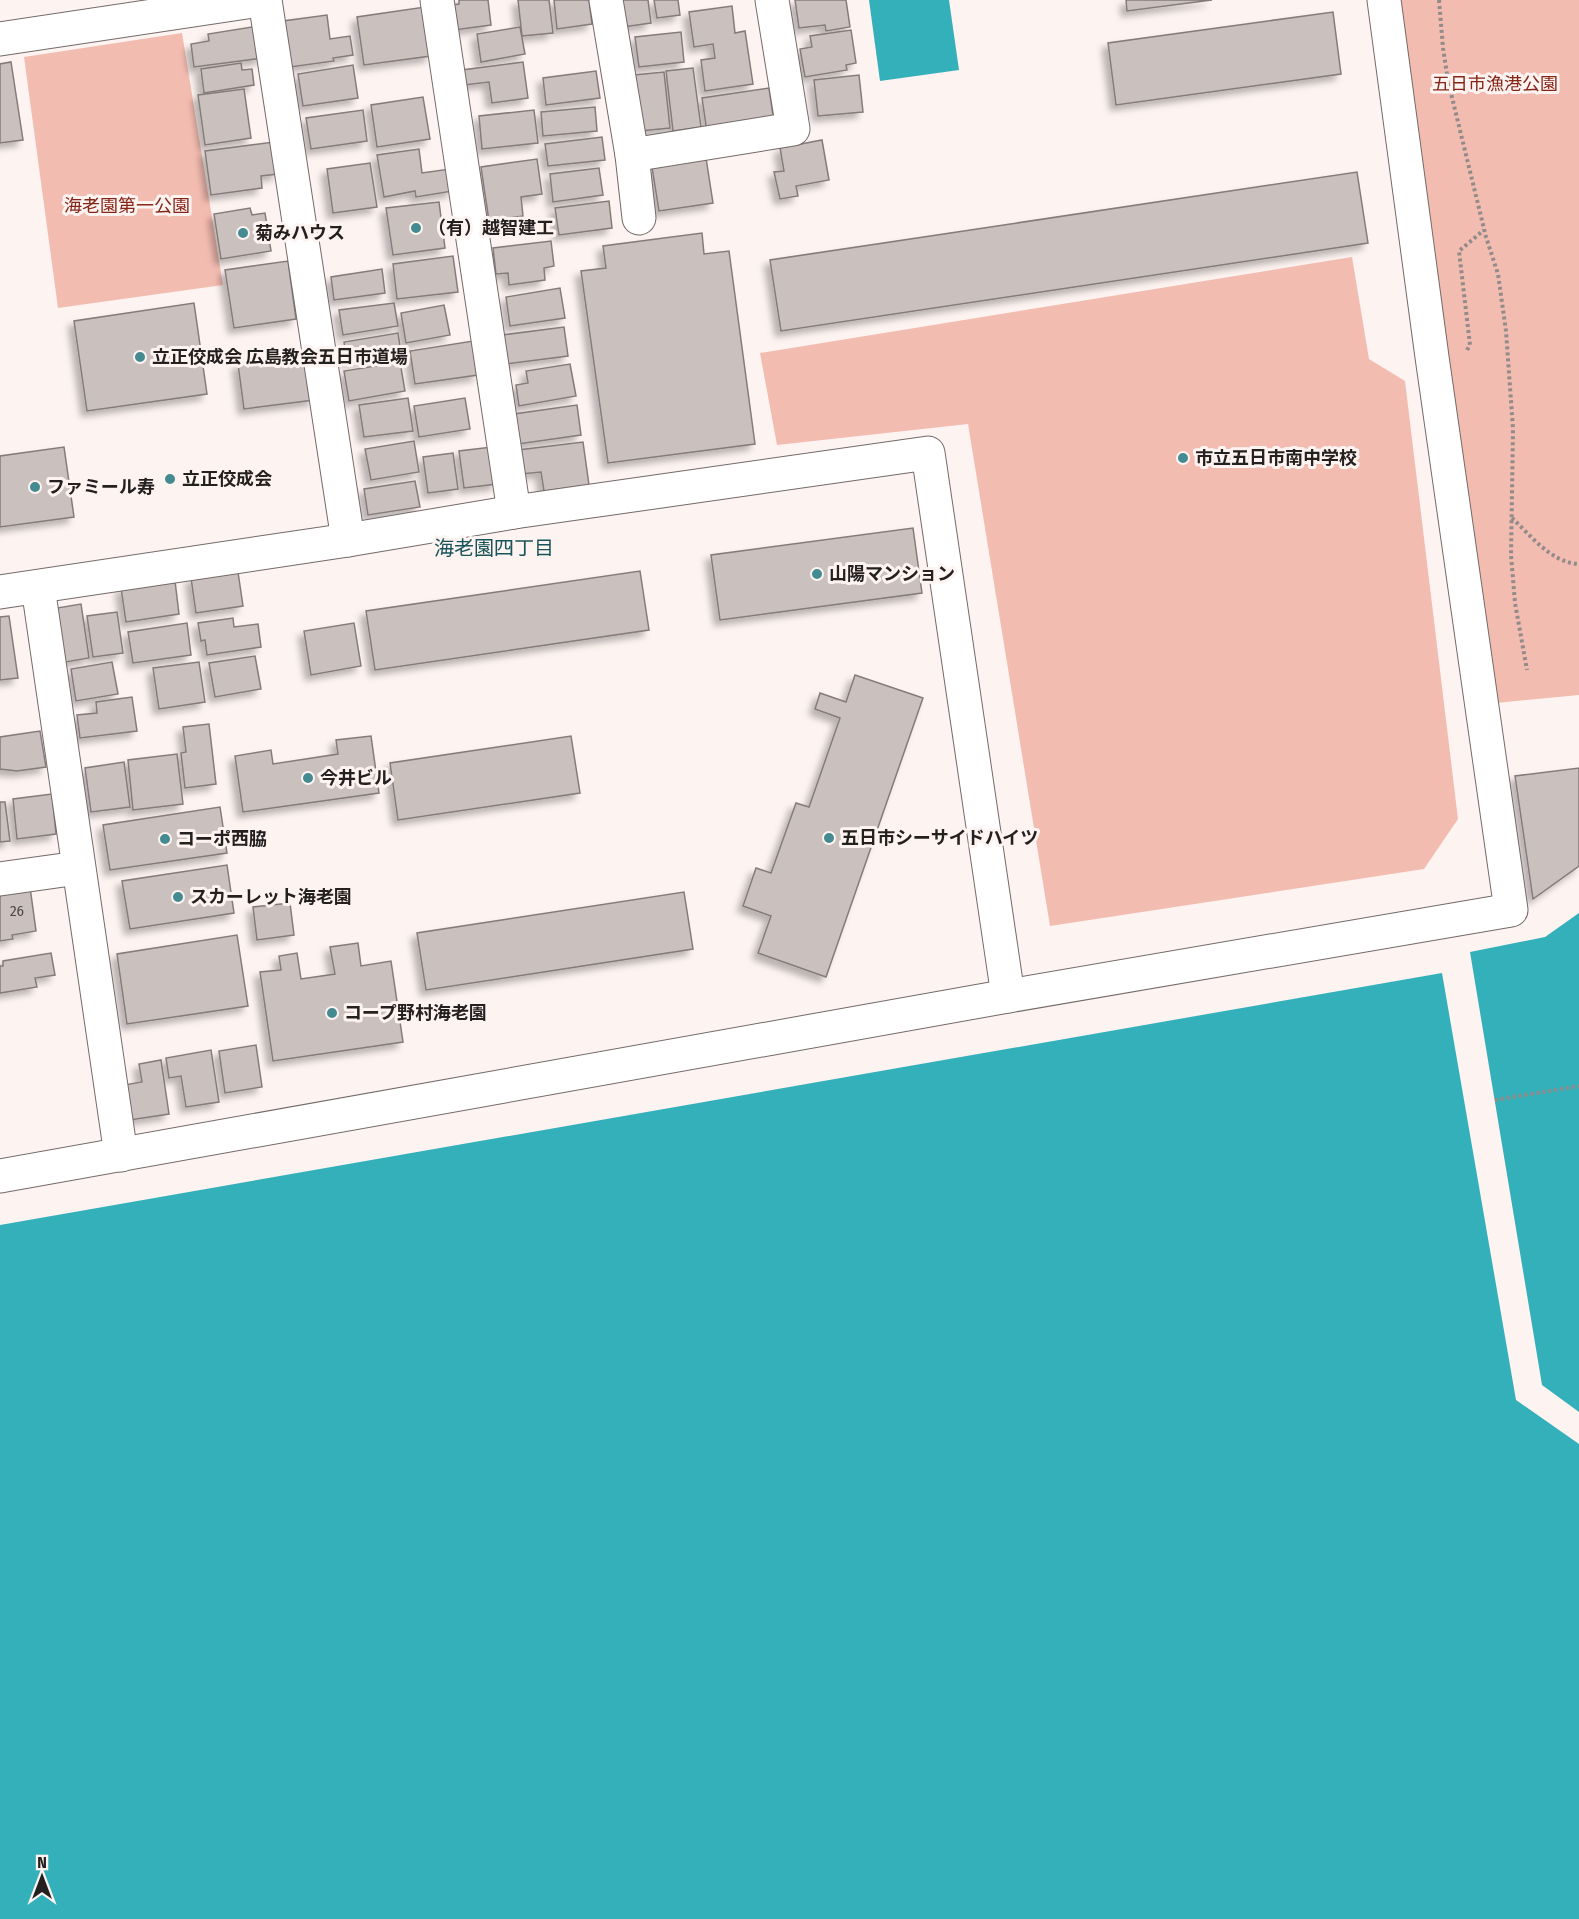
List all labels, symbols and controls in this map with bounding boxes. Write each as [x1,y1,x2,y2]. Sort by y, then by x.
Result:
park label: 五日市漁港公園 [1432,73,1558,95]
park label: 海老園第一公園 [64,195,190,217]
place label: （有）越智建工 [428,217,554,239]
marker: （有）越智建工 [409,221,423,235]
place label: 菊みハウス [255,222,345,244]
marker: 菊みハウス [236,226,250,240]
place label: 立正佼成会 広島教会五日市道場 [152,346,408,368]
marker: 立正佼成会 広島教会五日市道場 [133,350,147,364]
place label: 市立五日市南中学校 [1195,447,1357,469]
marker: 市立五日市南中学校 [1176,451,1190,465]
place label: 立正佼成会 [182,468,272,490]
marker: 立正佼成会 [163,472,177,486]
place label: ファミール寿 [47,476,155,498]
marker: ファミール寿 [28,480,42,494]
district label: 海老園四丁目 [434,536,554,560]
place label: 山陽マンション [829,563,955,585]
marker: 山陽マンション [810,567,824,581]
place label: 今井ビル [320,767,392,789]
marker: 今井ビル [301,771,315,785]
place label: 五日市シーサイドハイツ [841,827,1038,849]
place label: コーポ西脇 [177,828,267,850]
marker: 五日市シーサイドハイツ [822,831,836,845]
marker: コーポ西脇 [158,832,172,846]
place label: スカーレット海老園 [190,886,352,908]
marker: スカーレット海老園 [171,890,185,904]
house number: 26 [10,902,24,920]
place label: コープ野村海老園 [344,1002,487,1024]
marker: コープ野村海老園 [325,1006,339,1020]
north arrow [12,1847,72,1907]
text: N [37,1853,47,1872]

